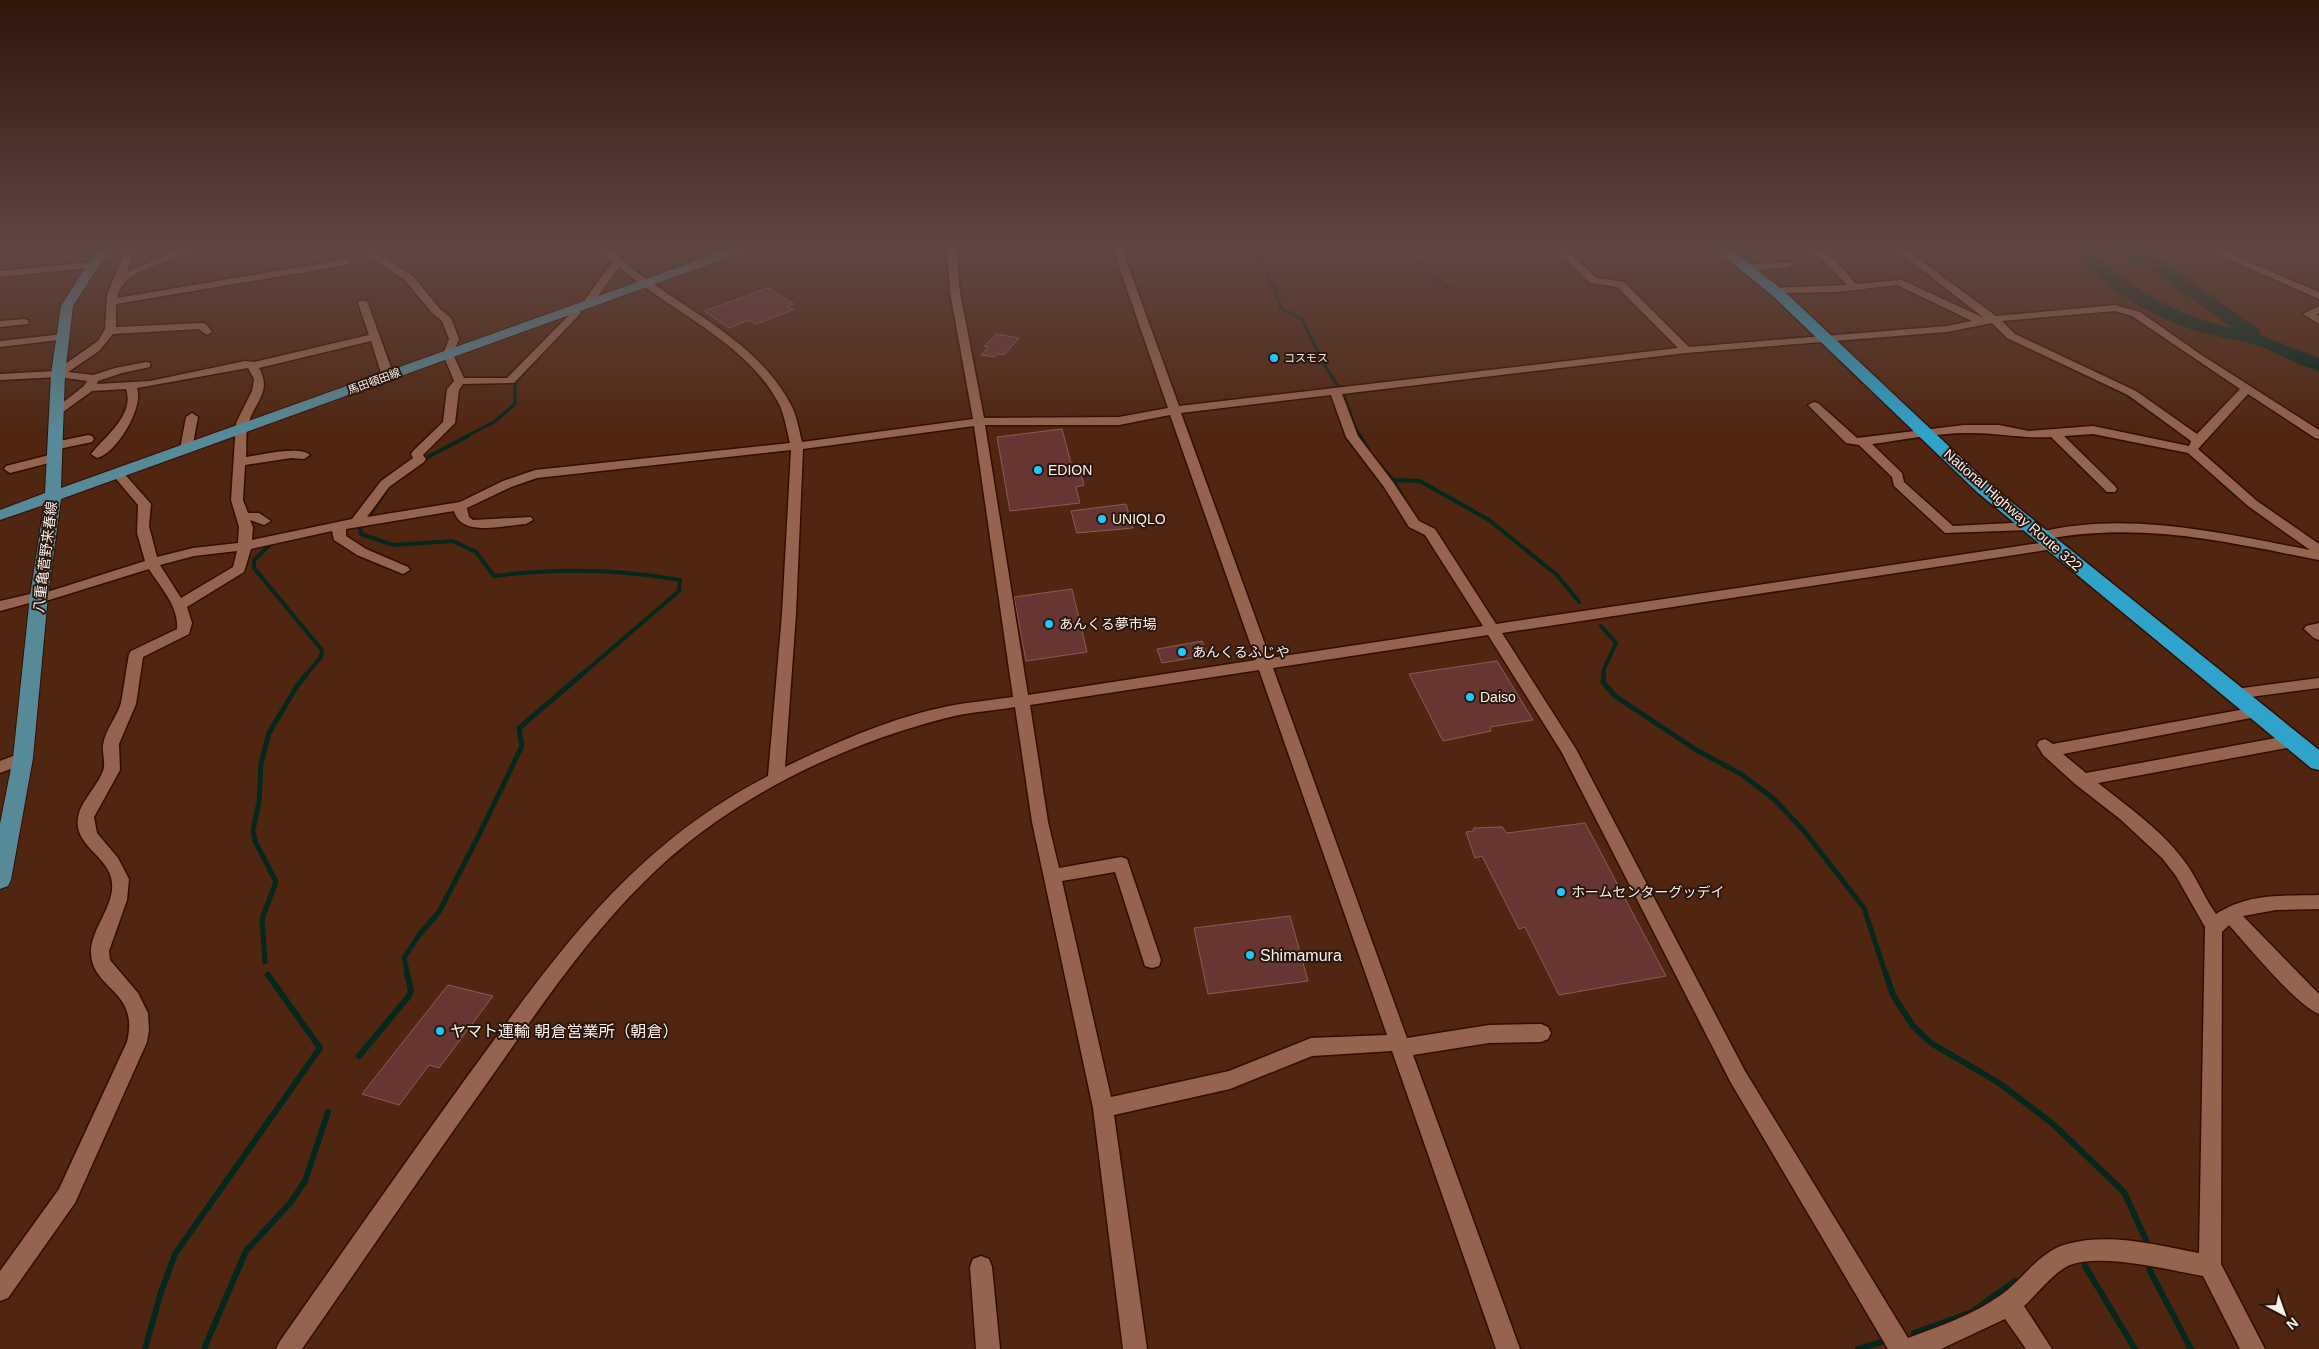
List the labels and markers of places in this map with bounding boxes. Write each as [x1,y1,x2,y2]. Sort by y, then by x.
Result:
marker: コスモス [1268,352,1280,364]
place label: コスモス [1284,352,1328,364]
place label: EDION [1048,462,1092,478]
marker: EDION [1032,464,1044,476]
place label: UNIQLO [1112,511,1166,527]
marker: UNIQLO [1096,513,1108,525]
place label: あんくる夢市場 [1059,616,1157,632]
marker: あんくる夢市場 [1043,618,1055,630]
place label: あんくるふじや [1192,644,1290,660]
marker: あんくるふじや [1176,646,1188,658]
place label: Daiso [1480,689,1516,705]
marker: Daiso [1464,691,1476,703]
place label: ホームセンターグッデイ [1571,884,1725,900]
marker: ホームセンターグッデイ [1555,886,1567,898]
place label: Shimamura [1260,947,1342,964]
marker: Shimamura [1244,949,1256,961]
place label: ヤマト運輸 朝倉営業所（朝倉） [450,1023,678,1040]
marker: ヤマト運輸 朝倉営業所（朝倉） [434,1025,446,1037]

